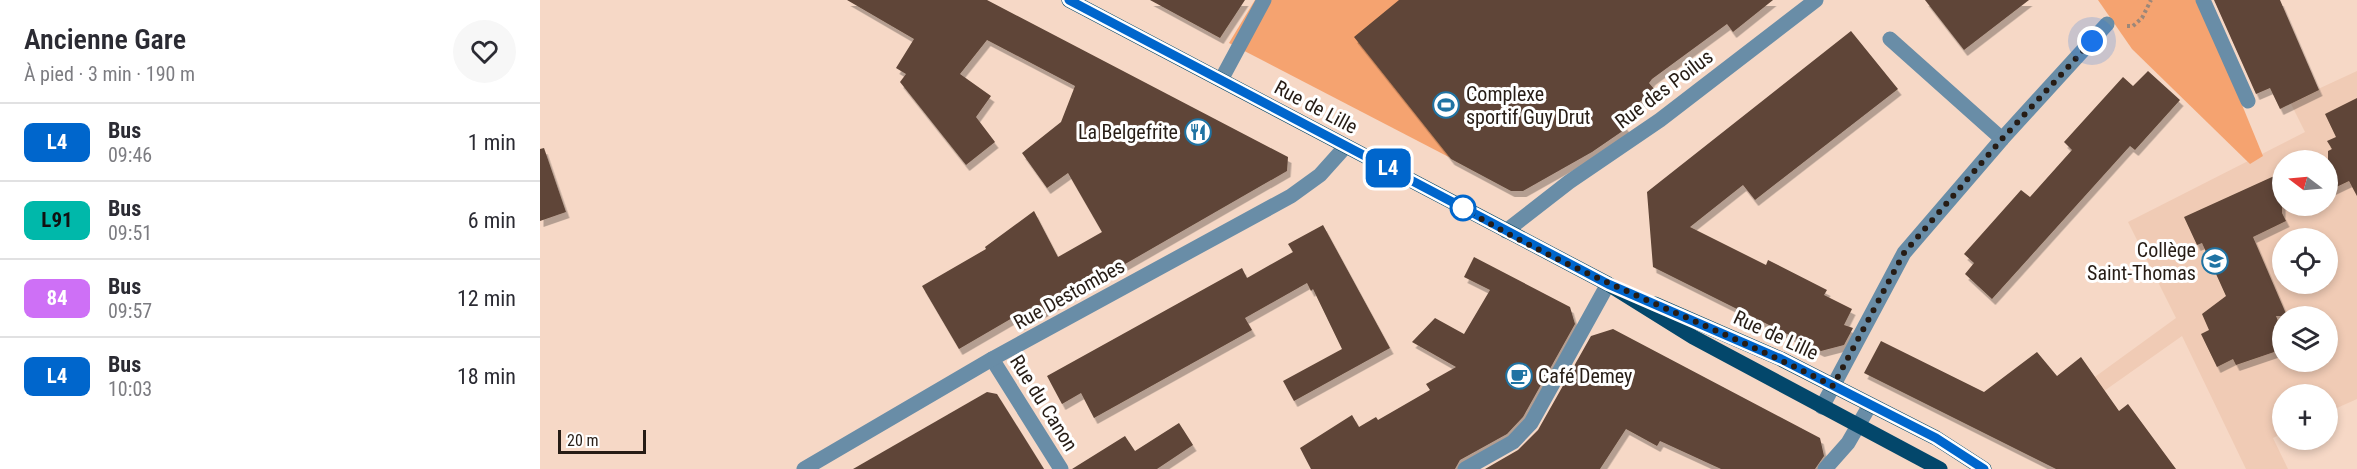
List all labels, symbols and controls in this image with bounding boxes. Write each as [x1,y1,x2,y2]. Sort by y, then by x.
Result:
button: heart [453,20,516,83]
text: Ancienne Gare [24,23,186,56]
your location [2077,26,2107,56]
street label: Rue des Poilus [1610,44,1718,134]
text: À pied · 3 min · 190 m [24,62,195,86]
street label: Rue de Lille [1270,75,1362,139]
place label: Complexe sportif Guy Drut [1466,82,1591,129]
sports icon: Complexe sportif Guy Drut [1431,90,1461,120]
restaurant icon: La Belgefrite [1183,117,1213,147]
text: Bus [108,118,141,143]
place label: La Belgefrite [1078,120,1178,144]
text: L4 [47,130,67,154]
text: 1 min [468,130,516,155]
text: 09:46 [108,143,152,167]
line badge: L4 [1361,148,1415,188]
north arrow [2272,150,2338,216]
map controls [2272,150,2338,450]
text: L4 [1378,156,1398,180]
unlabelled marker [1450,195,1476,221]
text: Bus [108,196,141,221]
text: L91 [41,208,73,232]
text: 6 min [468,208,516,233]
text: 09:51 [108,221,152,245]
button: locate [2272,228,2338,294]
place label: Collège Saint-Thomas [2087,238,2196,285]
school or university icon: Collège Saint-Thomas [2200,246,2230,276]
street label: Rue Destombes [1009,254,1129,334]
text: Bus [108,274,141,299]
text: 84 [46,286,68,310]
text: 12 min [457,286,516,311]
text: 09:57 [108,299,152,323]
street label: Rue de Lille [1730,305,1822,365]
button: layers [2272,306,2338,372]
street label: Rue du Canon [1005,351,1083,455]
text: Bus [108,352,141,377]
cafe icon: Café Demey [1504,361,1534,391]
text: L4 [47,364,67,388]
text: 18 min [457,364,516,389]
place label: Café Demey [1538,364,1632,388]
text: 10:03 [108,377,152,401]
button: + [2272,384,2338,450]
scale bar [558,427,646,454]
text: 20 m [567,431,599,450]

